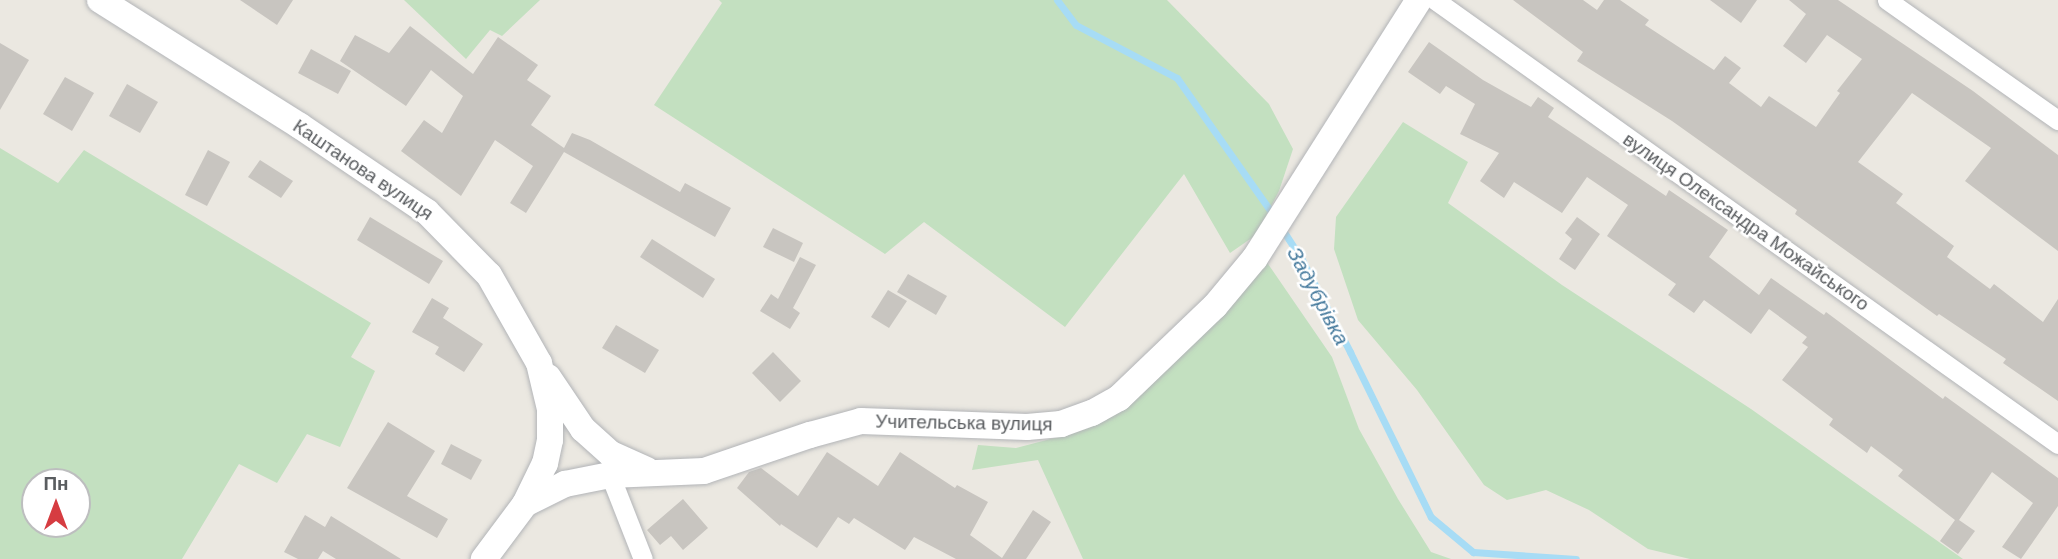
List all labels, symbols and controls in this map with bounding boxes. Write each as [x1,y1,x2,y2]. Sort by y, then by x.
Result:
street label: Каштанова вулиця [289,115,437,225]
street label: вулиця Олександра Можайського [1619,128,1873,316]
water label: Задубрівка [1282,243,1354,349]
street label: Учительська вулиця [875,410,1053,436]
north arrow [21,468,91,538]
text: Пн [43,471,69,496]

